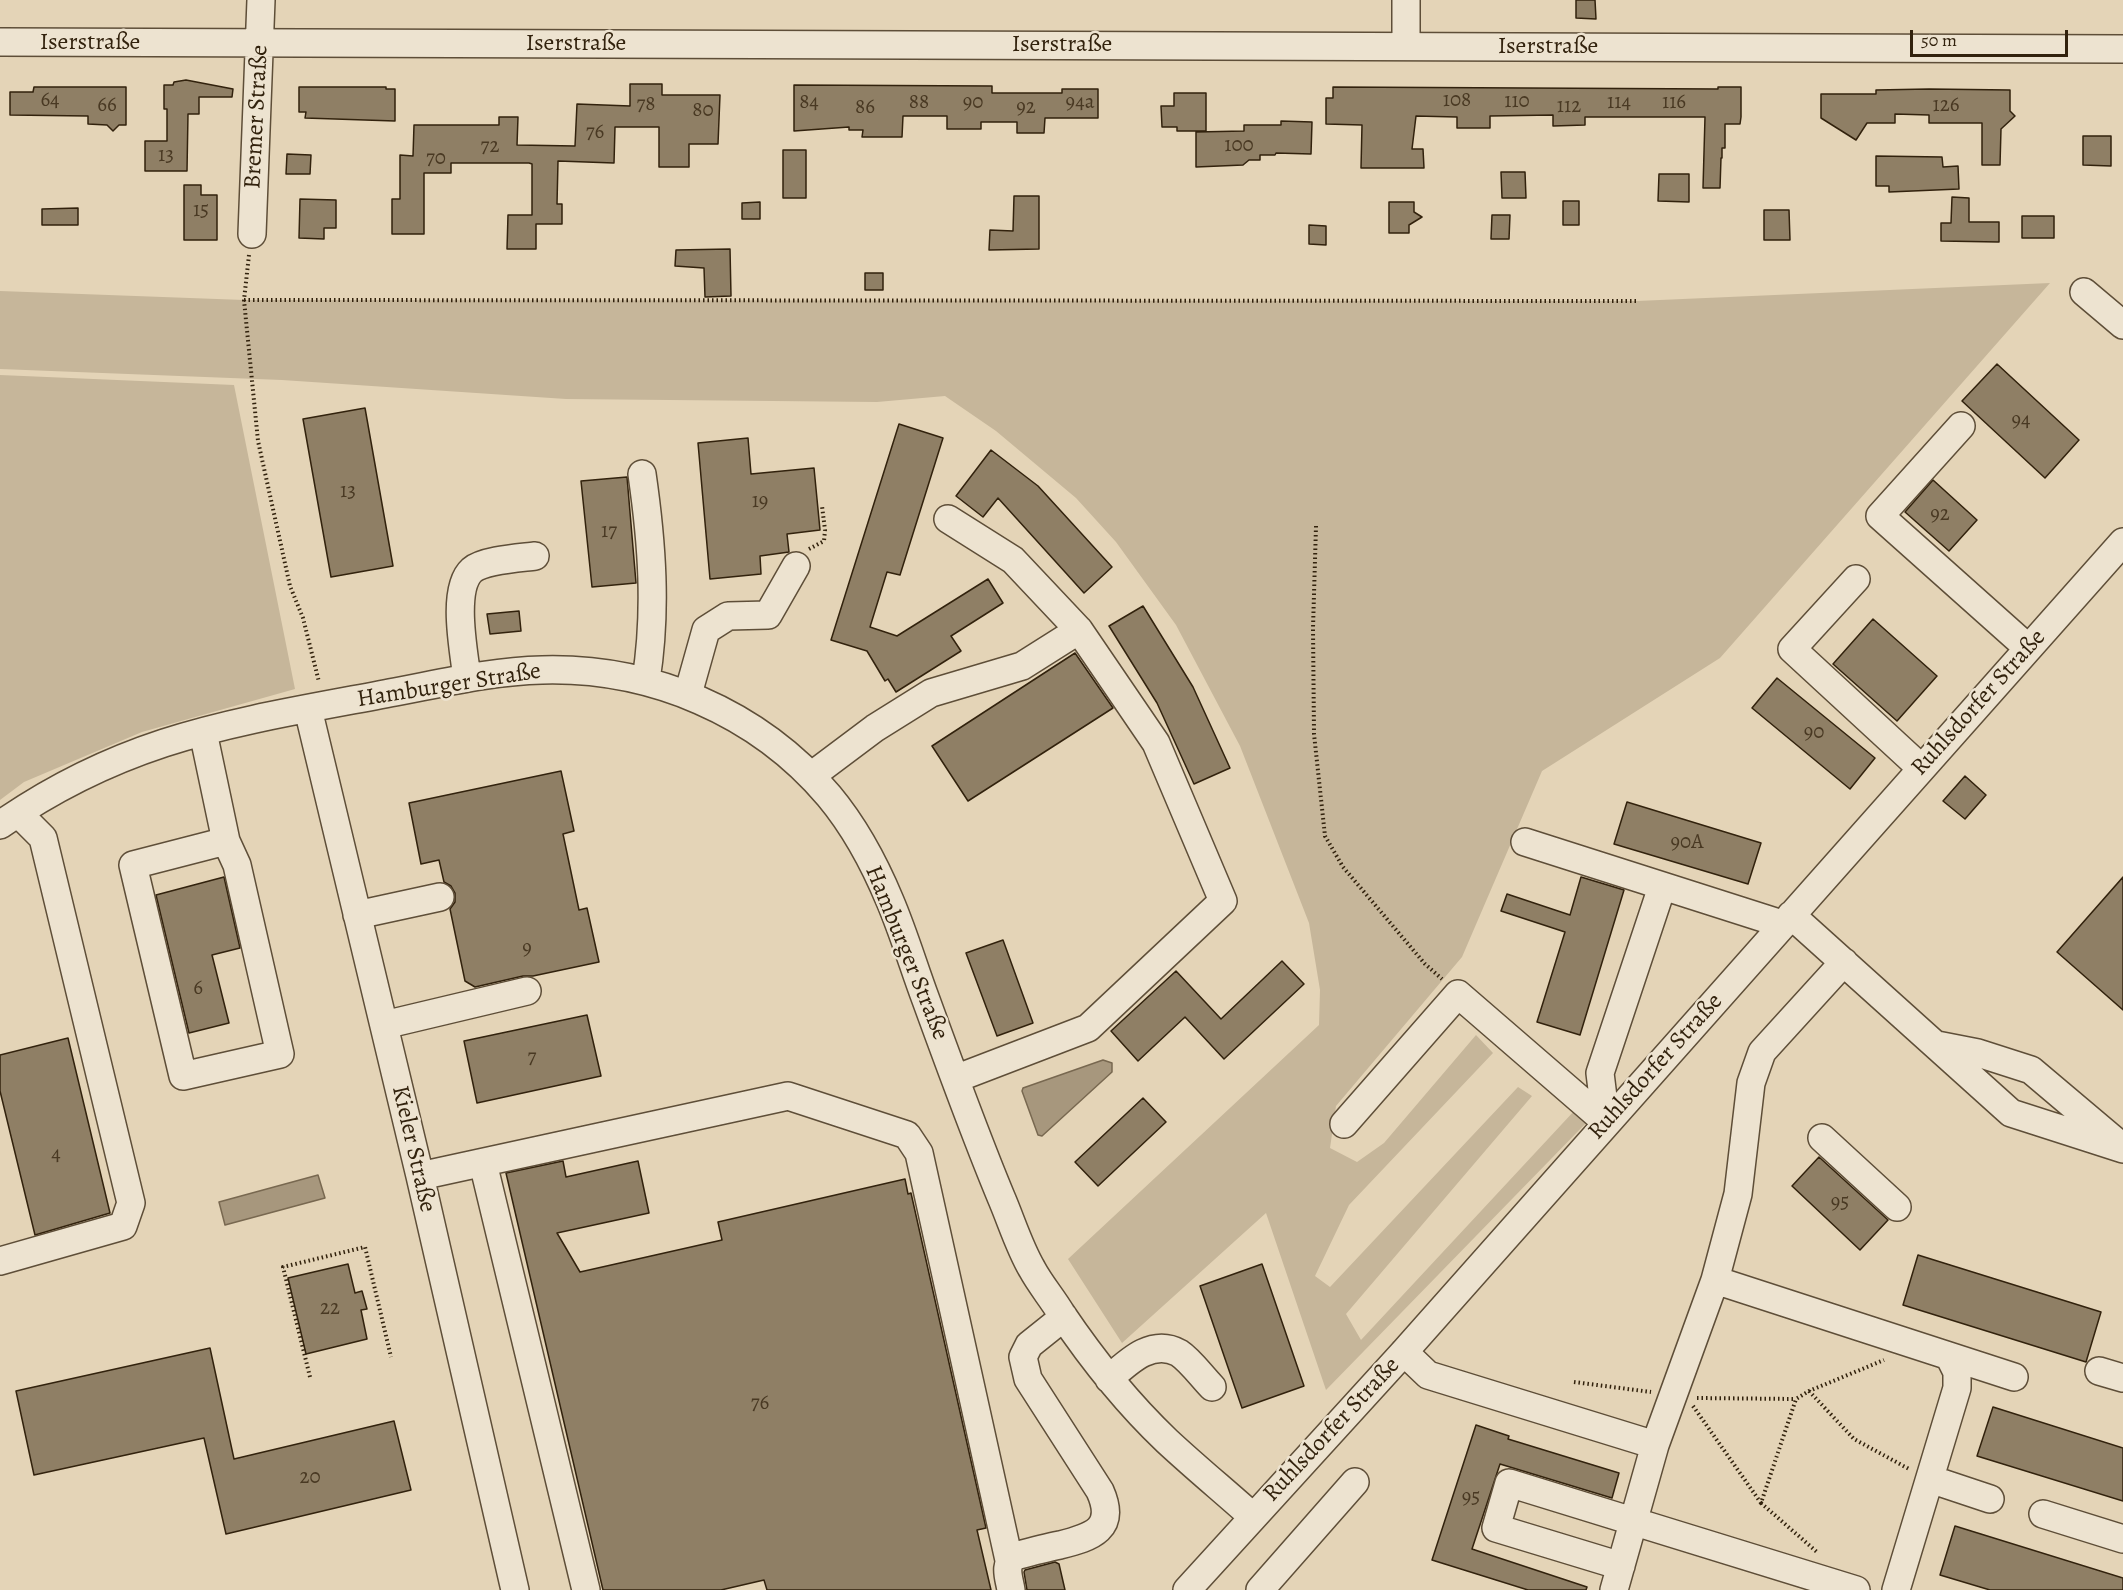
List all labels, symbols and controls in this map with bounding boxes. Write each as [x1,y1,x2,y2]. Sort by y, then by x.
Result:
scale bar [1913,18,2070,56]
text: 50 m [1921,28,1957,52]
street label: Iserstraße [40,29,140,57]
street label: Iserstraße [526,30,626,58]
street label: Iserstraße [1012,31,1112,59]
street label: Iserstraße [1498,33,1598,61]
street label: Bremer Straße [239,44,275,190]
house number: 64 [40,88,60,114]
house number: 108 [1443,88,1471,114]
house number: 110 [1504,89,1530,115]
house number: 84 [799,90,819,116]
house number: 88 [909,90,929,116]
house number: 90 [963,90,983,116]
house number: 94a [1066,90,1094,116]
house number: 114 [1607,90,1631,116]
house number: 116 [1662,90,1686,116]
house number: 78 [636,92,656,118]
house number: 66 [97,93,117,119]
house number: 126 [1933,93,1959,119]
house number: 112 [1557,94,1581,120]
house number: 86 [855,95,875,121]
house number: 92 [1016,95,1036,121]
house number: 80 [692,98,714,124]
house number: 76 [586,120,604,146]
house number: 100 [1224,133,1254,159]
house number: 72 [481,134,499,160]
house number: 13 [158,143,174,169]
house number: 70 [426,146,446,172]
house number: 15 [193,198,209,224]
house number: 94 [2011,408,2031,434]
house number: 13 [340,479,356,505]
house number: 19 [752,489,768,515]
house number: 92 [1930,502,1950,528]
house number: 17 [601,519,617,545]
street label: Ruhlsdorfer Straße [1906,624,2052,782]
street label: Hamburger Straße [355,657,543,715]
house number: 90 [1804,720,1824,746]
house number: 90A [1670,830,1704,856]
street label: Hamburger Straße [858,862,954,1044]
house number: 9 [522,936,532,962]
house number: 6 [193,976,203,1002]
street label: Ruhlsdorfer Straße [1583,988,1729,1146]
house number: 7 [528,1045,536,1071]
street label: Kieler Straße [384,1083,442,1215]
house number: 4 [51,1142,61,1168]
house number: 95 [1831,1190,1849,1216]
house number: 22 [320,1296,340,1322]
street label: Ruhlsdorfer Straße [1258,1352,1406,1508]
house number: 76 [751,1391,769,1417]
house number: 20 [299,1465,321,1491]
house number: 95 [1462,1485,1480,1511]

